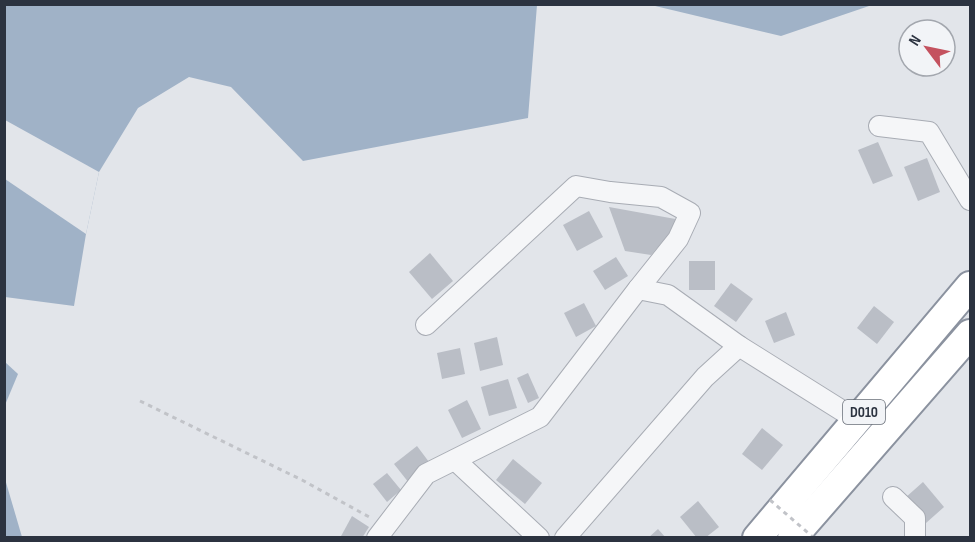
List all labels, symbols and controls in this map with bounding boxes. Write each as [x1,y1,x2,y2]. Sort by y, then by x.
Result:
north arrow [897,18,957,78]
text: N [905,32,926,50]
road number: D010 [843,400,885,424]

